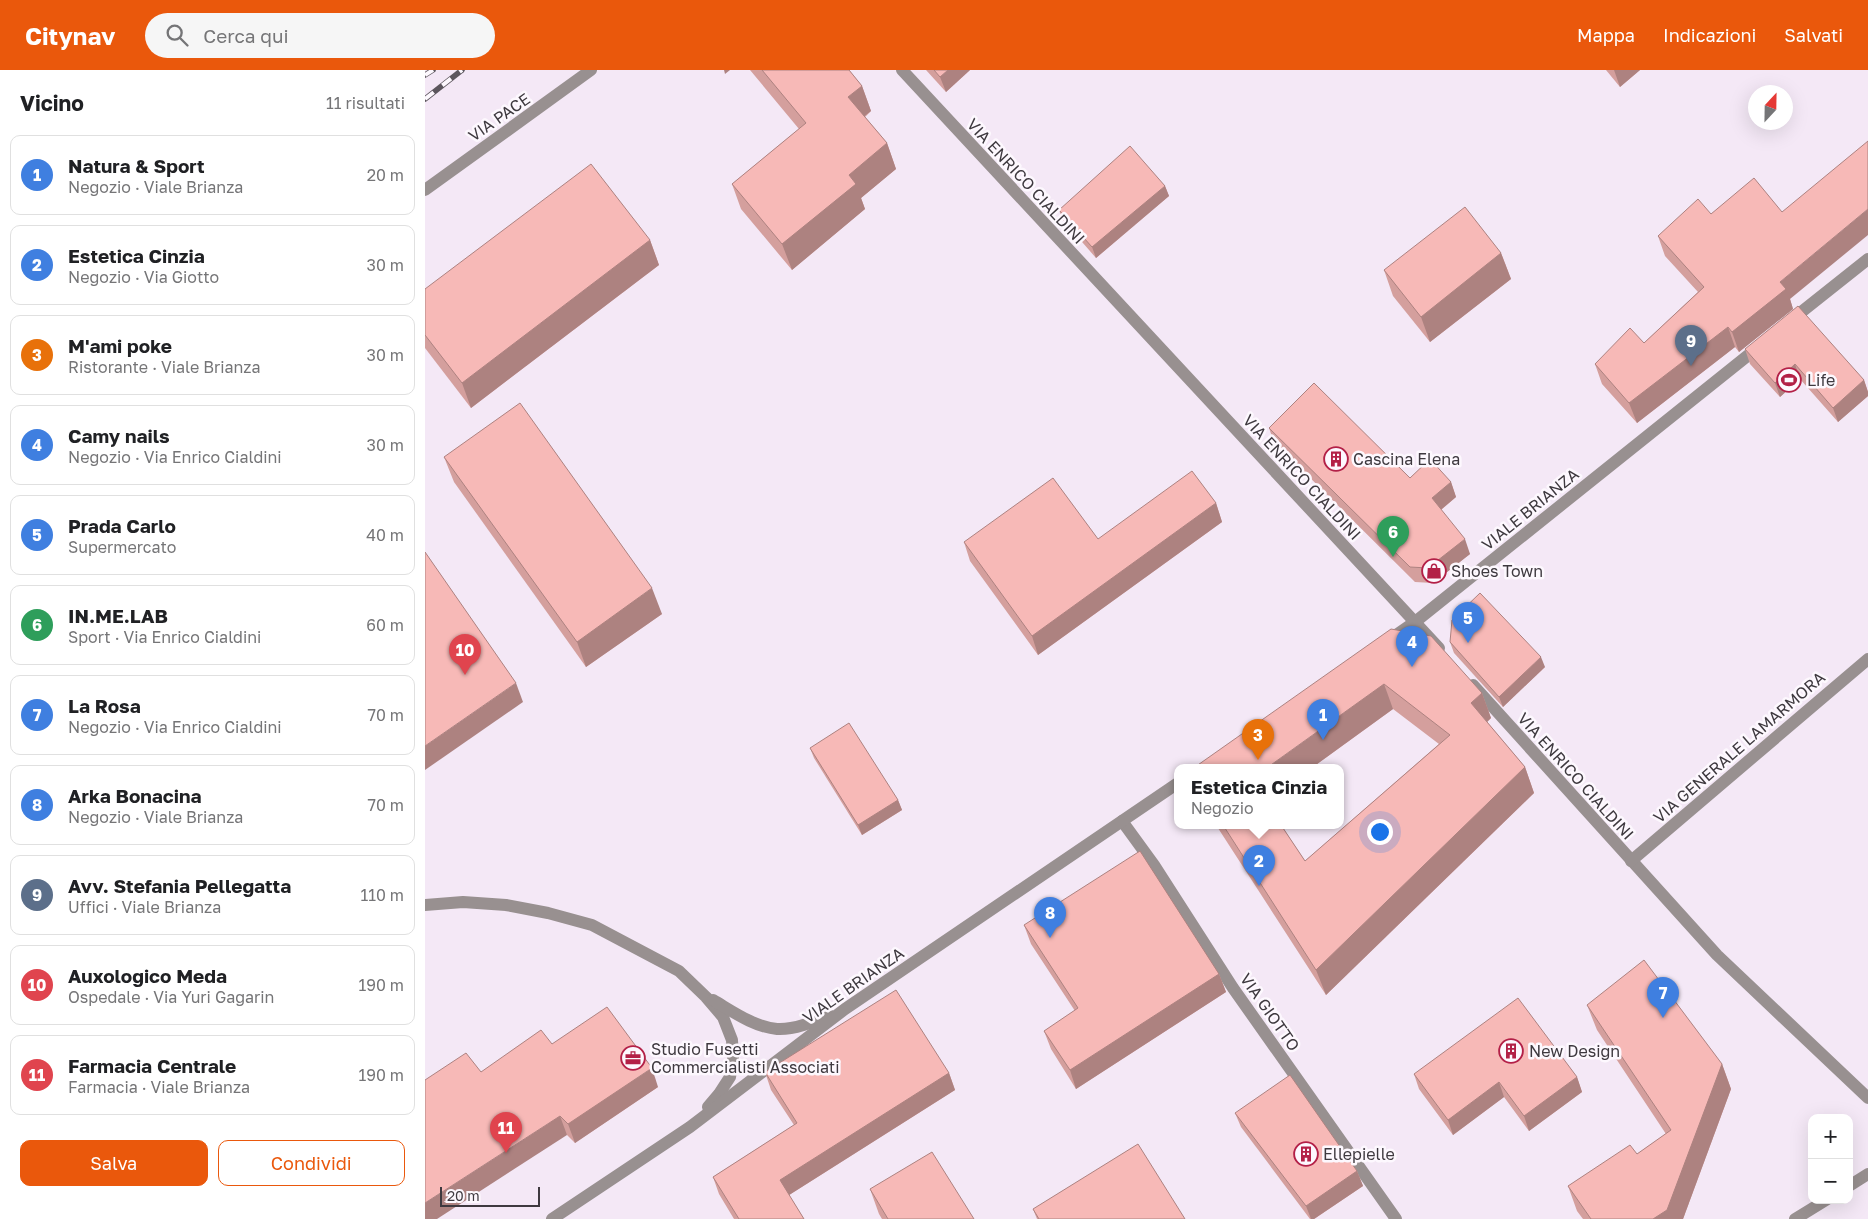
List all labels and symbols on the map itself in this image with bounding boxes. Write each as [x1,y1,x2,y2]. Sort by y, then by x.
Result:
north arrow [1748,85,1793,130]
street label: VIA PACE [464,89,534,145]
street label: VIA ENRICO CIALDINI [963,114,1089,248]
pin: 9 [1675,325,1707,366]
sports icon: Life [1776,367,1802,393]
place label: Life [1807,370,1835,390]
street label: VIA ENRICO CIALDINI [1239,410,1365,544]
building icon: Cascina Elena [1323,446,1349,472]
place label: Cascina Elena [1353,449,1460,469]
street label: VIALE BRIANZA [1477,464,1583,554]
pin: 6 [1377,516,1409,557]
shop icon: Shoes Town [1421,558,1447,584]
place label: Shoes Town [1451,561,1543,581]
pin: 5 [1452,602,1484,643]
pin: 4 [1396,626,1428,667]
pin: 10 [449,634,481,675]
street label: VIA GENERALE LAMARMORA [1649,667,1829,827]
pin: 1 [1307,699,1339,740]
street label: VIA ENRICO CIALDINI [1514,708,1638,844]
pin: 3 [1242,719,1274,760]
your location [1367,819,1393,845]
pin: 2 [1243,845,1275,886]
pin: 8 [1034,897,1066,938]
street label: VIALE BRIANZA [798,942,908,1027]
street label: VIA GIOTTO [1236,969,1304,1055]
pin: 7 [1647,977,1679,1018]
building icon: New Design [1498,1038,1524,1064]
place label: Studio Fusetti Commercialisti Associati [651,1039,840,1077]
place label: New Design [1529,1041,1620,1061]
office icon: Studio Fusetti Commercialisti Associati [620,1045,646,1071]
pin: 11 [490,1112,522,1153]
building icon: Ellepielle [1293,1141,1319,1167]
place label: Ellepielle [1323,1144,1395,1164]
scale bar [440,1184,540,1207]

